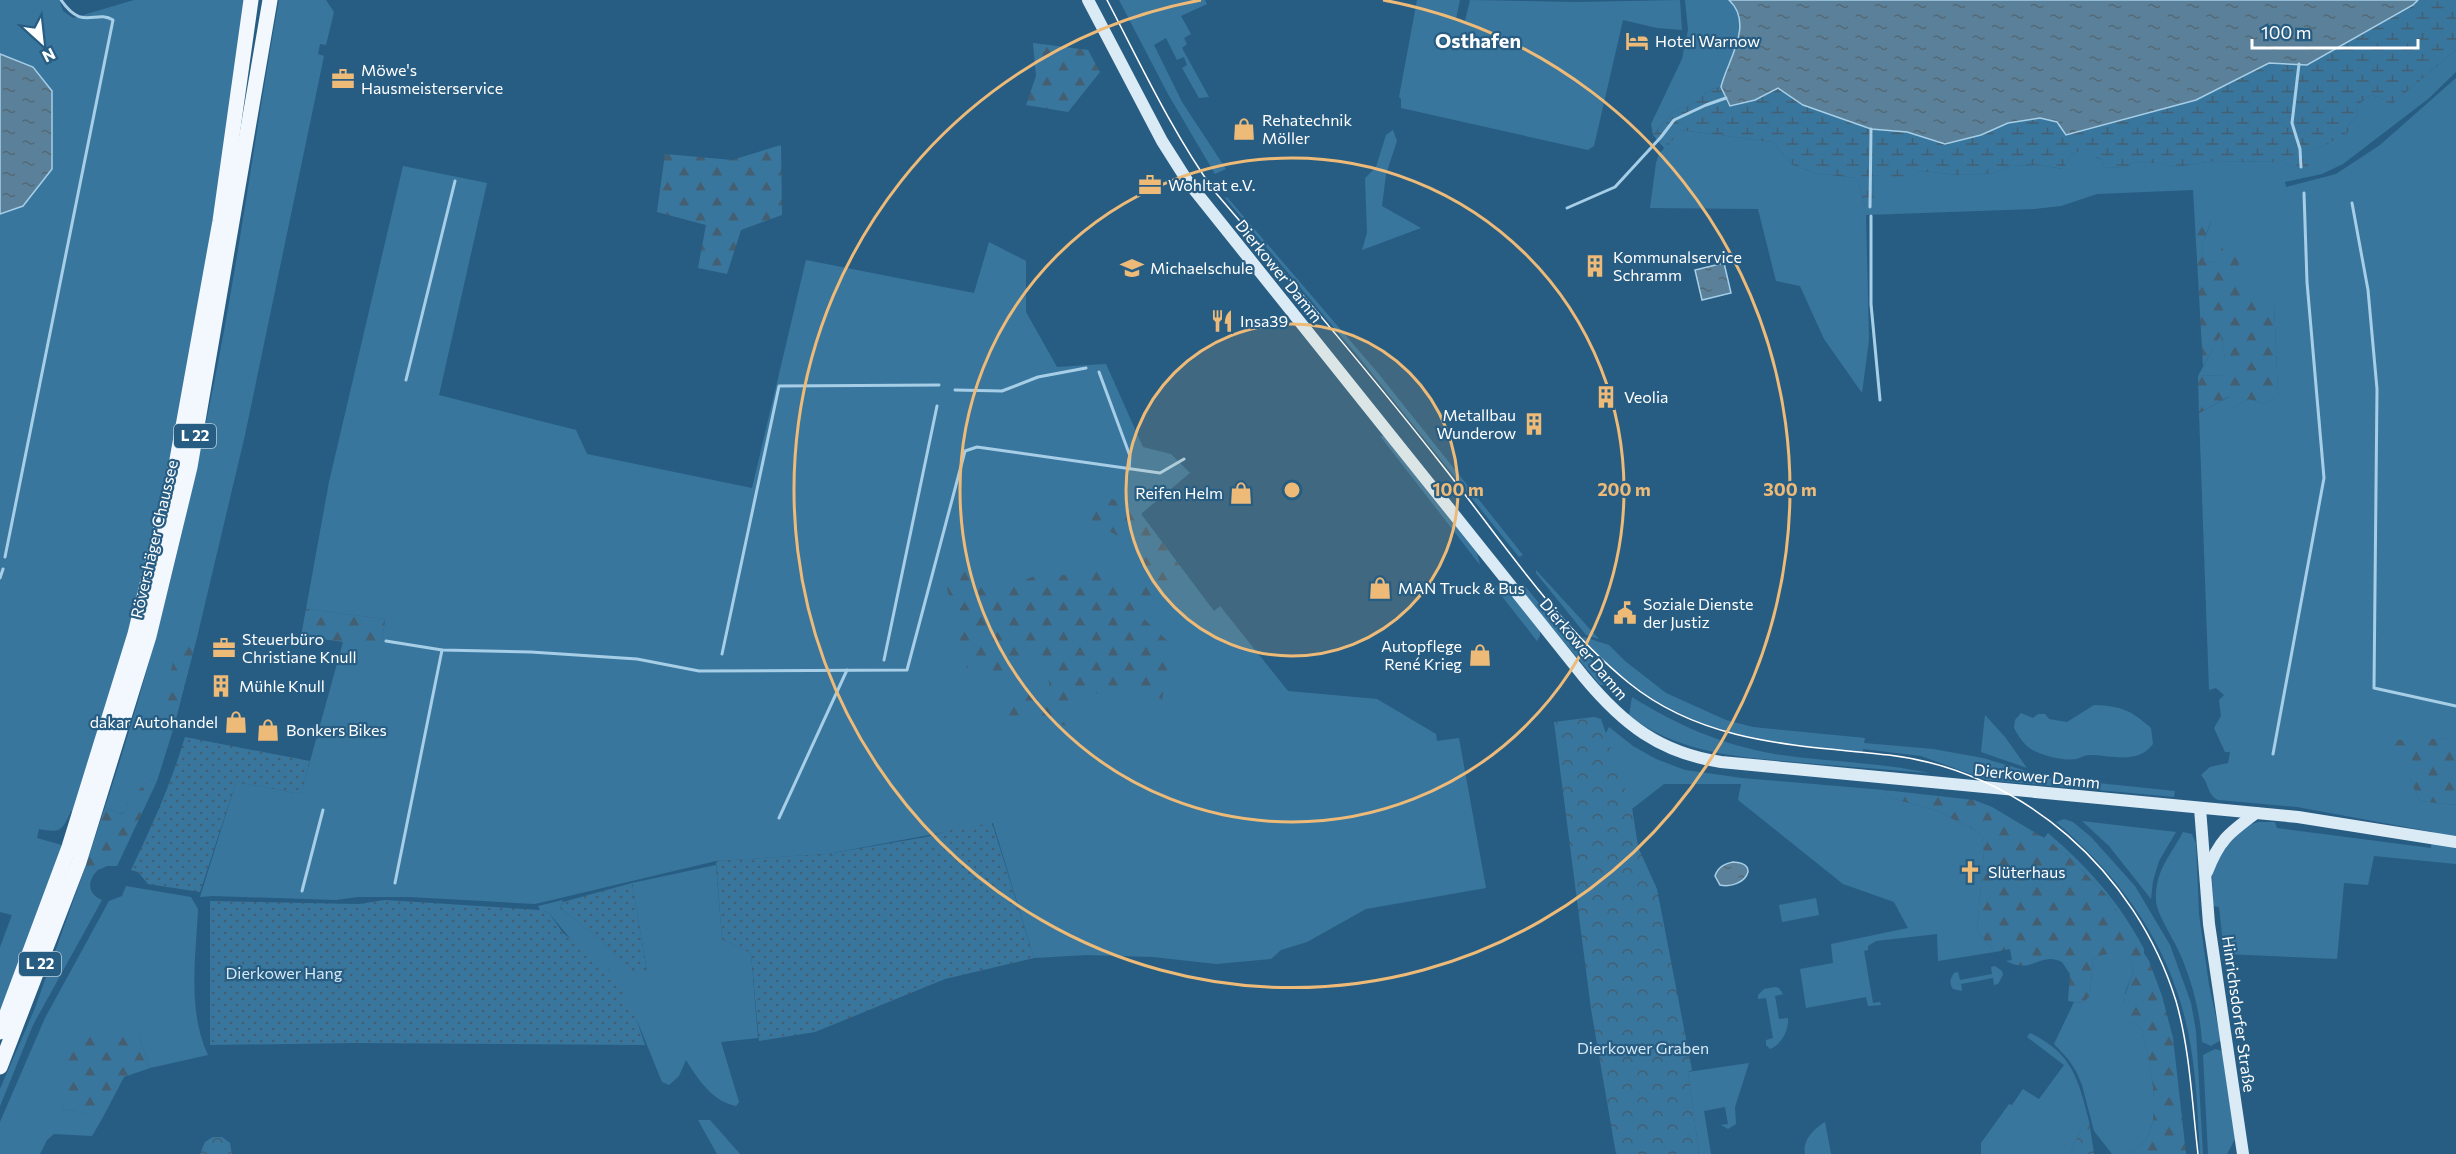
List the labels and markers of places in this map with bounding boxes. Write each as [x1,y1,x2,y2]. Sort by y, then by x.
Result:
hotel icon: Hotel Warnow [1624,28,1650,54]
place label: Hotel Warnow [1655,31,1760,50]
place label: Möwe's Hausmeisterservice [361,60,503,97]
office icon: Möwe's Hausmeisterservice [330,66,356,92]
place label: Rehatechnik Möller [1262,110,1352,147]
shop icon: Rehatechnik Möller [1231,116,1257,142]
office icon: Wohltat e.V. [1137,172,1163,198]
place label: Wohltat e.V. [1168,175,1255,194]
place label: Kommunalservice Schramm [1613,247,1742,284]
building icon: Kommunalservice Schramm [1582,253,1608,279]
school or university icon: Michaelschule [1119,255,1145,281]
place label: Michaelschule [1150,258,1253,277]
restaurant icon: Insa39 [1209,308,1235,334]
place label: Insa39 [1240,311,1288,330]
building icon: Veolia [1593,384,1619,410]
place label: Veolia [1624,387,1668,406]
place label: Metallbau Wunderow [1436,405,1516,442]
building icon: Metallbau Wunderow [1521,411,1547,437]
shop icon: Reifen Helm [1228,480,1254,506]
centre of rings [1282,480,1302,500]
place label: Reifen Helm [1135,483,1223,502]
shop icon: MAN Truck & Bus [1367,575,1393,601]
place label: MAN Truck & Bus [1398,578,1525,597]
place label: Soziale Dienste der Justiz [1643,594,1754,631]
public building icon: Soziale Dienste der Justiz [1612,600,1638,626]
place label: Steuerbüro Christiane Knull [242,629,357,666]
office icon: Steuerbüro Christiane Knull [211,635,237,661]
place label: Autopflege René Krieg [1381,636,1462,673]
shop icon: Autopflege René Krieg [1467,642,1493,668]
building icon: Mühle Knull [208,673,234,699]
place label: Mühle Knull [239,676,325,695]
shop icon: dakar Autohandel [223,709,249,735]
place label: dakar Autohandel [90,712,218,731]
shop icon: Bonkers Bikes [255,717,281,743]
place label: Bonkers Bikes [286,720,387,739]
church icon: Slüterhaus [1957,859,1983,885]
place label: Slüterhaus [1988,862,2065,881]

